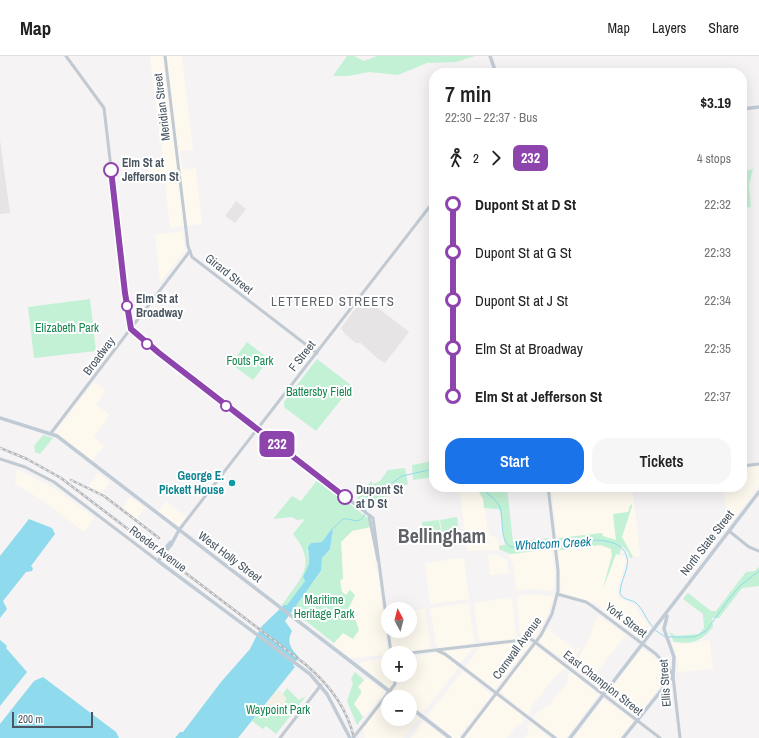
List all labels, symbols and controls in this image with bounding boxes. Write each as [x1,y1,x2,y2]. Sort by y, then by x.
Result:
text: Map [20,15,51,41]
text: Map [608,19,630,37]
text: Layers [652,19,686,37]
text: Share [708,19,739,37]
street label: Meridian Street [150,72,174,142]
text: 7 min [445,79,491,109]
text: $3.19 [700,92,731,113]
text: 22:30 – 22:37 · Bus [445,109,537,126]
icon: walk [445,147,467,169]
icon: forward [485,147,507,169]
text: 232 [521,149,540,167]
text: 2 [473,150,479,167]
text: 4 stops [697,150,731,167]
place label: Elm St at Jefferson St [122,155,180,185]
marker: Elm St at Jefferson St [103,162,119,178]
text: Dupont St at D St [475,194,576,215]
text: 22:32 [704,196,731,213]
text: Dupont St at G St [475,242,571,263]
text: 22:33 [704,244,731,261]
street label: Girard Street [202,250,257,298]
text: Dupont St at J St [475,290,568,311]
place label: Elm St at Broadway [136,291,184,321]
text: 22:34 [704,292,731,309]
district label: LETTERED STREETS [271,293,395,310]
marker: Elm St at Broadway [121,300,133,312]
park label: Elizabeth Park [35,320,99,336]
street label: Broadway [79,334,119,378]
street label: F Street [285,337,319,375]
unlabelled marker [141,338,153,350]
text: Elm St at Broadway [475,338,583,359]
text: 22:35 [704,340,731,357]
park label: Fouts Park [226,353,274,369]
park label: Battersby Field [286,384,352,400]
text: Elm St at Jefferson St [475,386,602,407]
text: 22:37 [704,388,731,405]
unlabelled marker [220,400,232,412]
line badge: 232 [254,431,300,457]
text: 232 [267,435,287,453]
button: Start [445,438,584,484]
button: Tickets [592,438,731,484]
place label: George E. Pickett House [159,468,225,498]
marker: George E. Pickett House [227,478,237,488]
place label: Dupont St at D St [356,482,404,512]
marker: Dupont St at D St [337,489,353,505]
street label: North State Street [676,507,738,579]
street label: Roeder Avenue [126,522,190,576]
district label: Bellingham [398,522,486,549]
street label: West Holly Street [195,528,265,586]
water label: Whatcom Creek [514,533,592,554]
park label: Maritime Heritage Park [294,592,354,622]
street label: York Street [602,599,650,641]
north arrow [381,602,417,638]
map controls [381,602,417,726]
street label: Cornwall Avenue [489,613,545,683]
button: + [381,646,417,682]
street label: East Champion Street [560,647,646,719]
street label: Ellis Street [655,658,675,707]
button: − [381,690,417,726]
park label: Waypoint Park [246,702,310,718]
scale bar [12,710,93,729]
text: 200 m [18,712,43,726]

